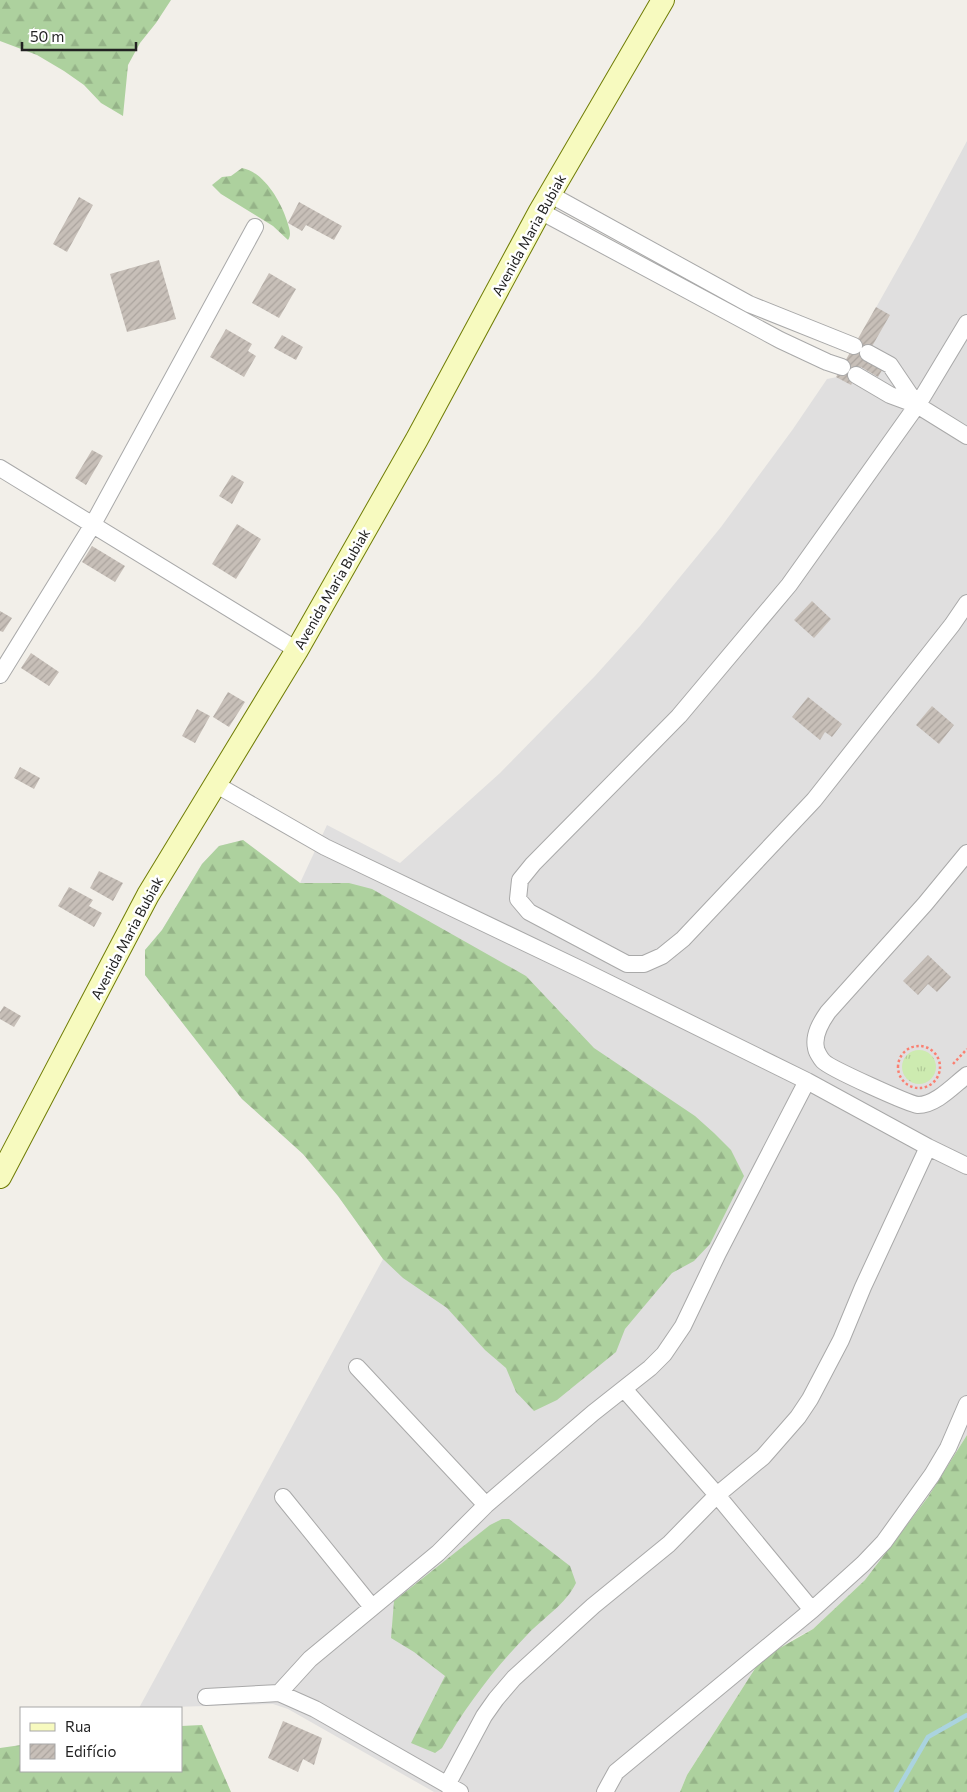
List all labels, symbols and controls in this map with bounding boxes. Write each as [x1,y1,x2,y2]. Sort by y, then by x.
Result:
scale bar [22,20,136,52]
text: 50 m [30,27,64,45]
street label: Avenida Maria Bubiak [488,171,569,299]
street label: Avenida Maria Bubiak [290,525,373,652]
street label: Avenida Maria Bubiak [87,873,166,1002]
legend [20,1707,182,1772]
text: Rua [65,1717,91,1735]
text: Edifício [65,1742,116,1760]

